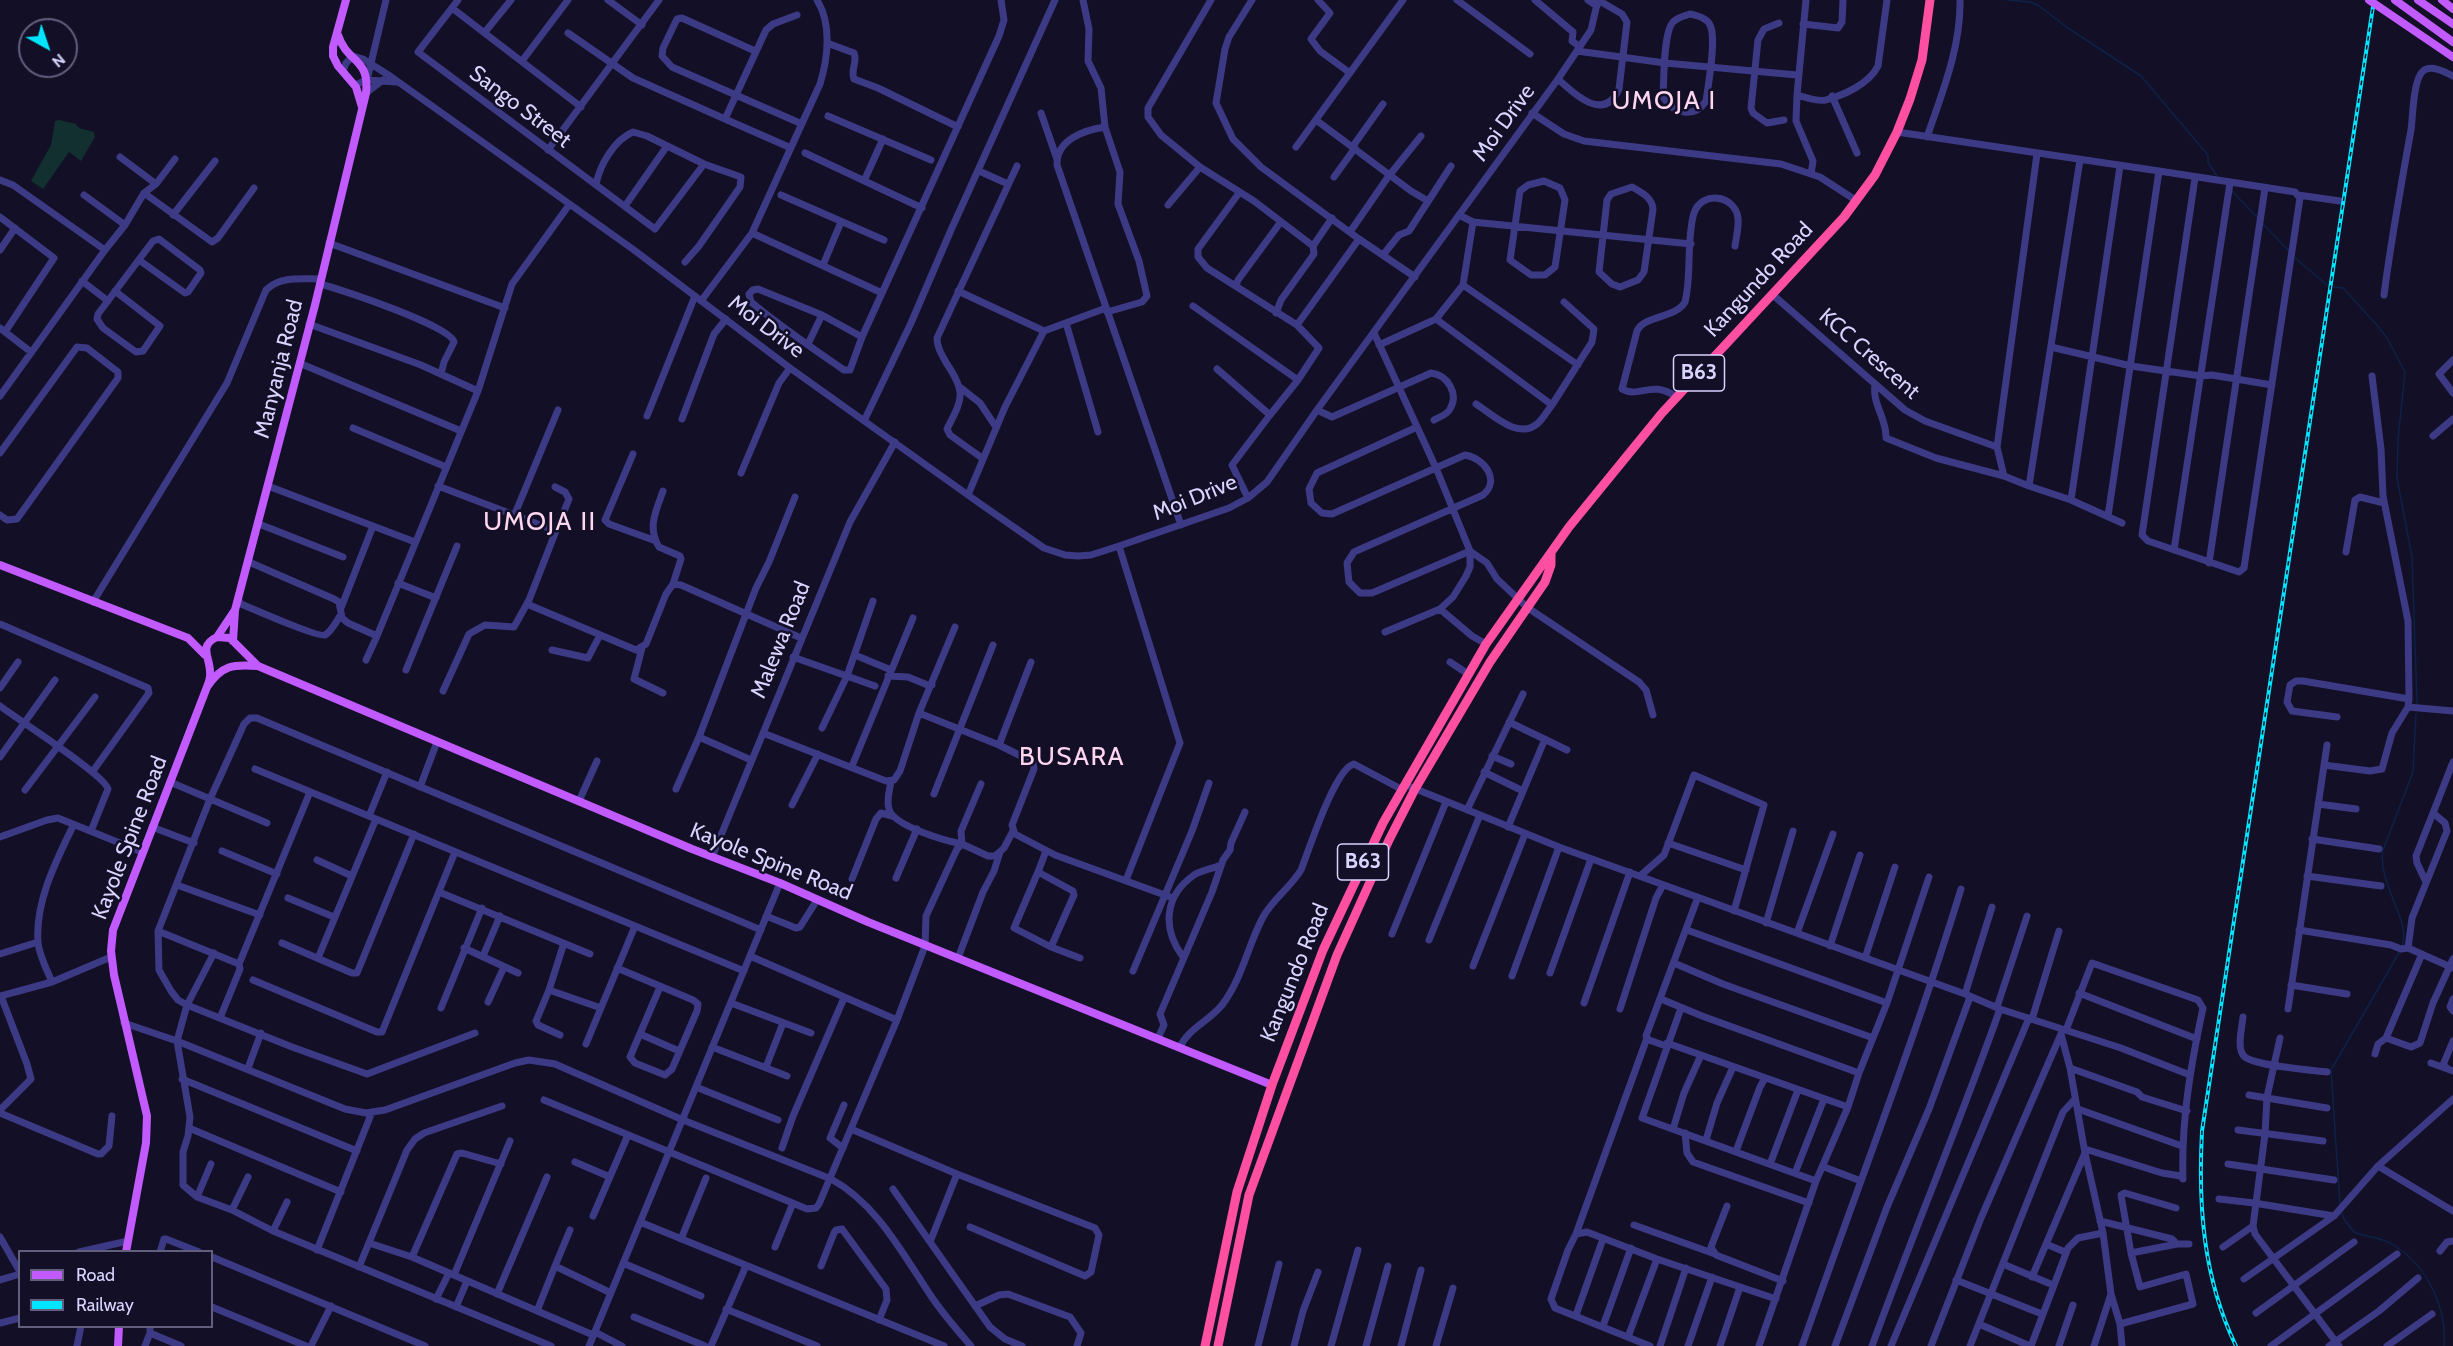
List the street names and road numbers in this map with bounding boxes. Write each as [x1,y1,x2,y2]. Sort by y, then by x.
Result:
street label: Sango Street [464,60,576,154]
street label: Moi Drive [1467,79,1541,167]
street label: Kangundo Road [1699,217,1819,343]
street label: Moi Drive [723,290,809,364]
street label: Manyanja Road [249,297,309,441]
street label: KCC Crescent [1813,303,1925,405]
road number: B63 [1674,355,1724,391]
street label: Moi Drive [1149,469,1241,527]
street label: Malewa Road [746,578,816,702]
street label: Kayole Spine Road [87,753,173,923]
street label: Kayole Spine Road [686,817,856,907]
road number: B63 [1338,844,1388,880]
street label: Kangundo Road [1255,900,1335,1046]

